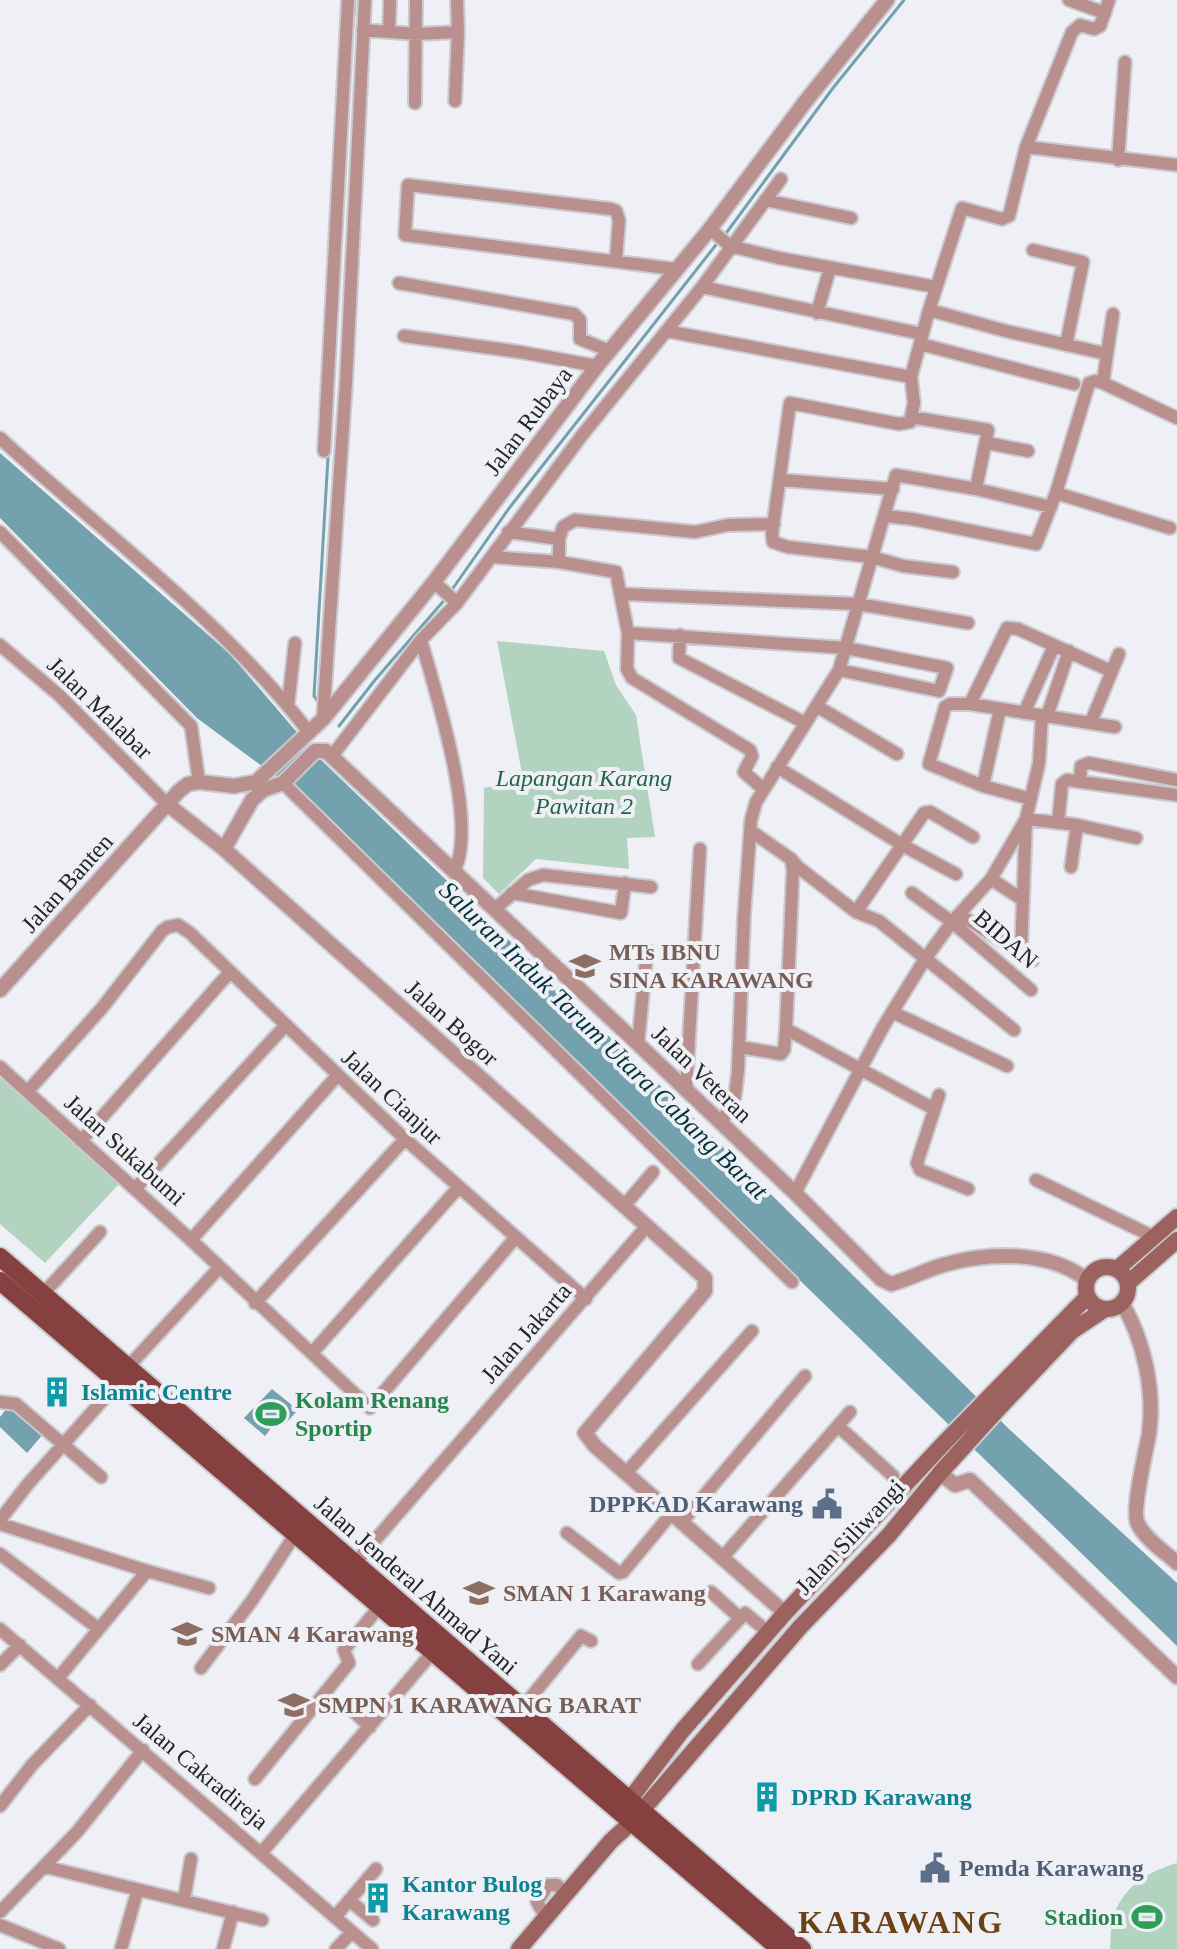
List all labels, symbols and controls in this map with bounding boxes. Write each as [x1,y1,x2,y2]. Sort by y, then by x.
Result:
street label: Jalan Rubaya [479,362,577,480]
street label: Jalan Malabar [42,652,158,764]
park label: Lapangan Karang Pawitan 2 [495,765,672,819]
street label: Jalan Banten [16,828,118,938]
water label: Saluran Induk Tarum Utara Cabang Barat [434,875,774,1206]
street label: BIDAN [969,904,1043,974]
place label: MTs IBNU SINA KARAWANG [609,939,814,993]
school or university icon: MTs IBNU SINA KARAWANG [568,949,602,983]
street label: Jalan Bogor [400,975,504,1071]
street label: Jalan Veteran [647,1020,757,1128]
street label: Jalan Cianjur [337,1044,447,1150]
street label: Jalan Sukabumi [60,1089,191,1211]
street label: Jalan Jakarta [476,1278,576,1388]
building icon: Islamic Centre [40,1375,74,1409]
place label: Islamic Centre [81,1379,232,1405]
place label: Kolam Renang Sportip [295,1387,449,1441]
sports icon: Kolam Renang Sportip [254,1397,288,1431]
street label: Jalan Siliwangi [790,1474,910,1600]
public building icon: DPPKAD Karawang [810,1487,844,1521]
street label: Jalan Jenderal Ahmad Yani [309,1490,523,1680]
place label: DPPKAD Karawang [589,1491,803,1517]
school or university icon: SMAN 1 Karawang [462,1576,496,1610]
place label: SMAN 1 Karawang [503,1580,706,1606]
school or university icon: SMAN 4 Karawang [170,1617,204,1651]
place label: SMAN 4 Karawang [211,1621,414,1647]
school or university icon: SMPN 1 KARAWANG BARAT [277,1688,311,1722]
place label: SMPN 1 KARAWANG BARAT [318,1692,641,1718]
street label: Jalan Cakradireja [129,1707,274,1835]
building icon: DPRD Karawang [750,1780,784,1814]
place label: DPRD Karawang [791,1784,972,1810]
public building icon: Pemda Karawang [918,1851,952,1885]
place label: Pemda Karawang [959,1855,1144,1881]
place label: Kantor Bulog Karawang [402,1871,542,1925]
building icon: Kantor Bulog Karawang [361,1881,395,1915]
sports icon: Stadion [1130,1900,1164,1934]
district label: KARAWANG [798,1904,1004,1940]
place label: Stadion [1044,1904,1123,1930]

